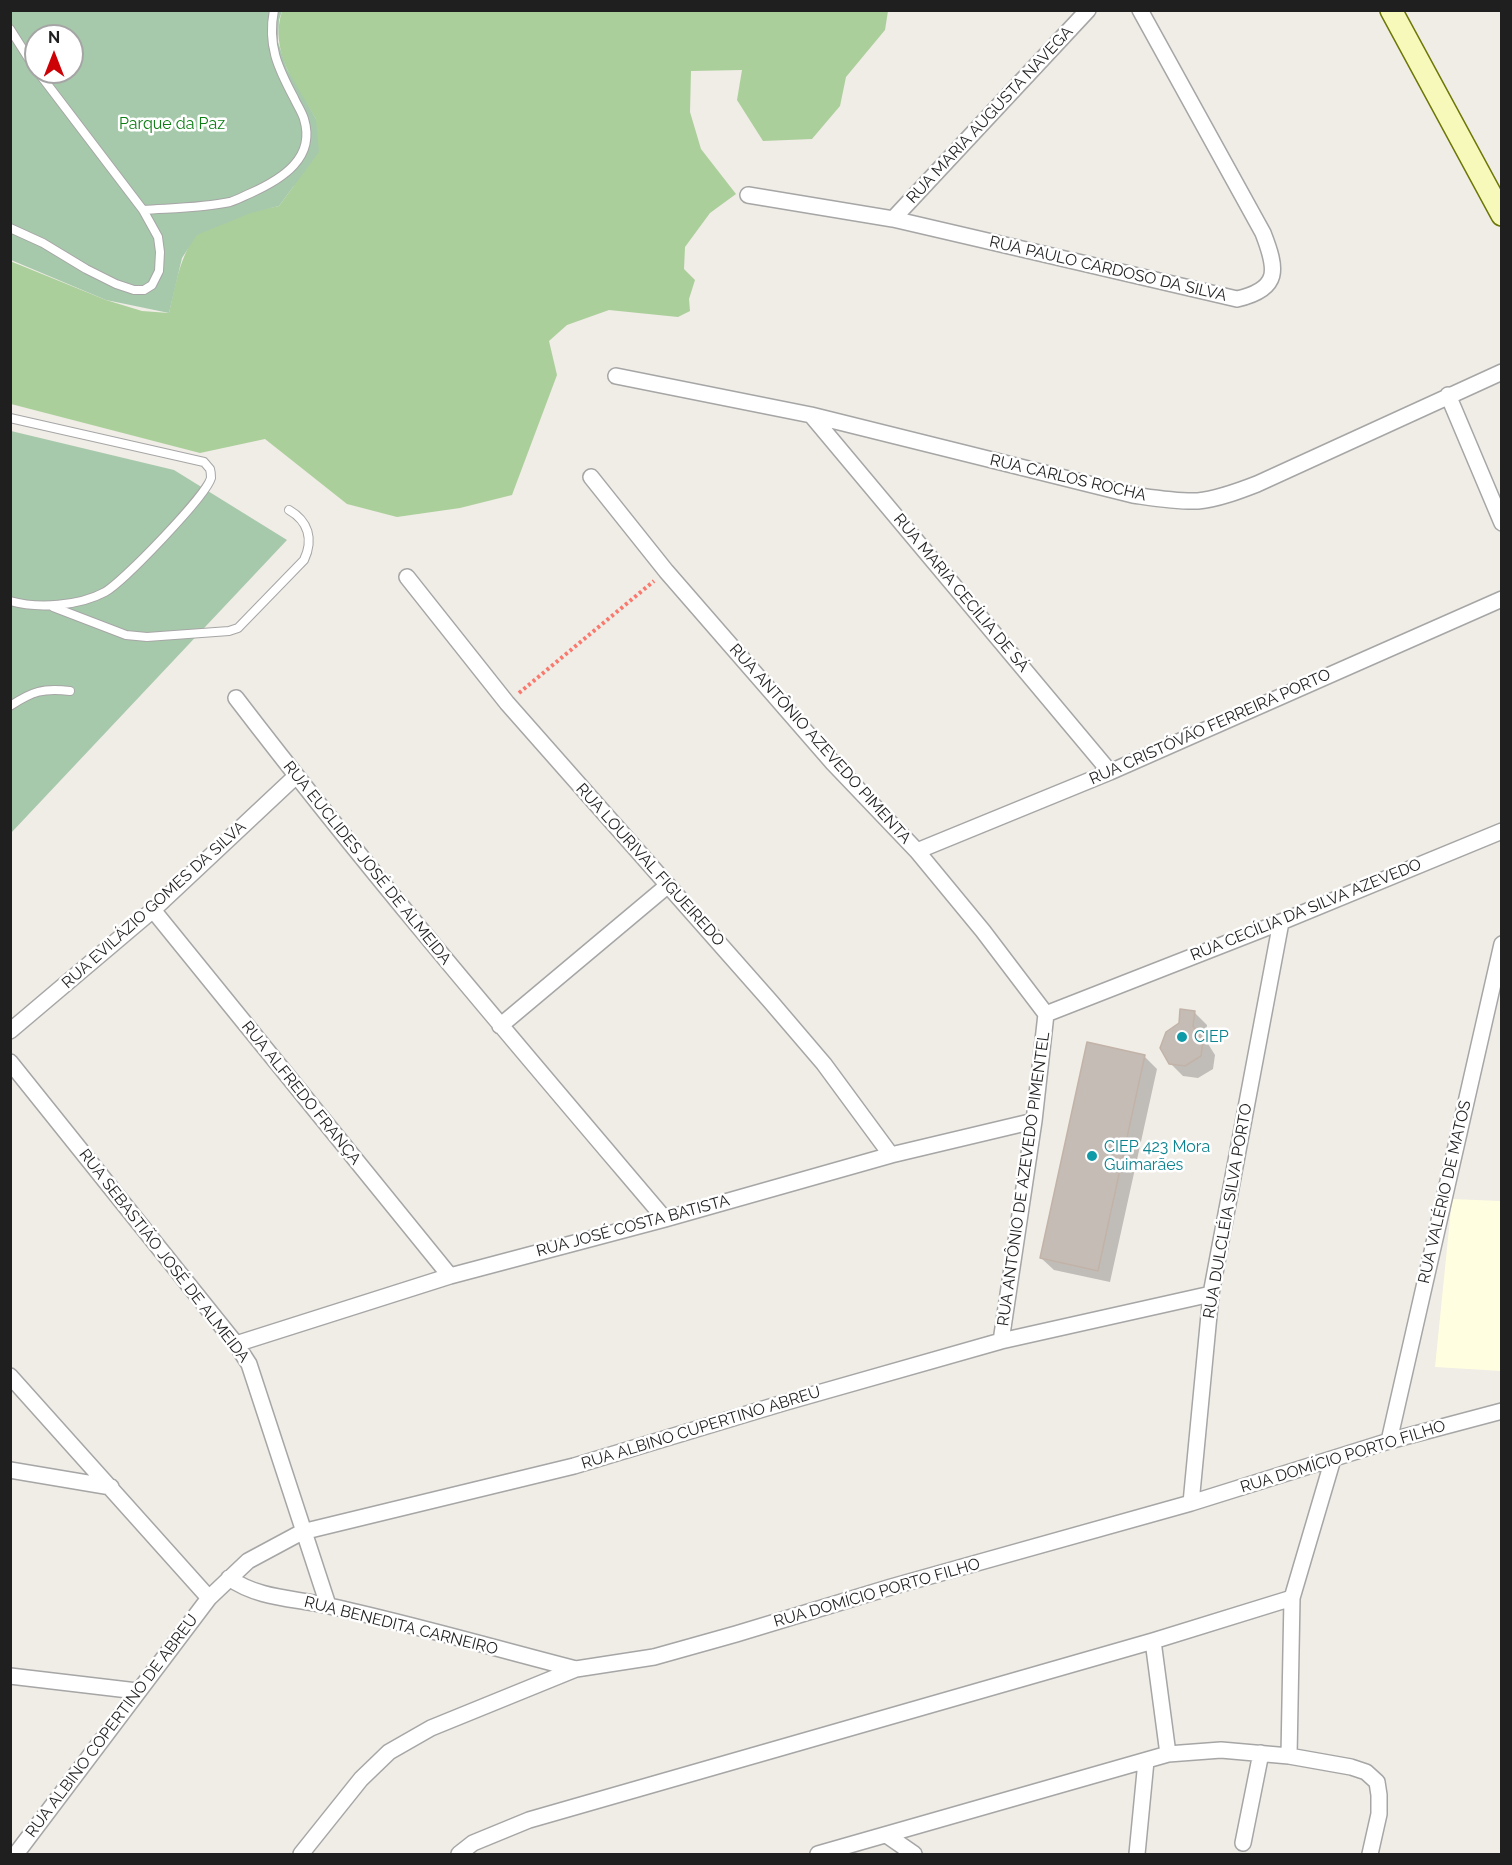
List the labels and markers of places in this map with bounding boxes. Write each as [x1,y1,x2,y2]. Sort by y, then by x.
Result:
place label: CIEP [1194,1027,1229,1047]
marker: CIEP [1175,1030,1189,1044]
place label: CIEP 423 Mora Guimarães [1104,1137,1210,1175]
marker: CIEP 423 Mora Guimarães [1085,1149,1099,1163]

